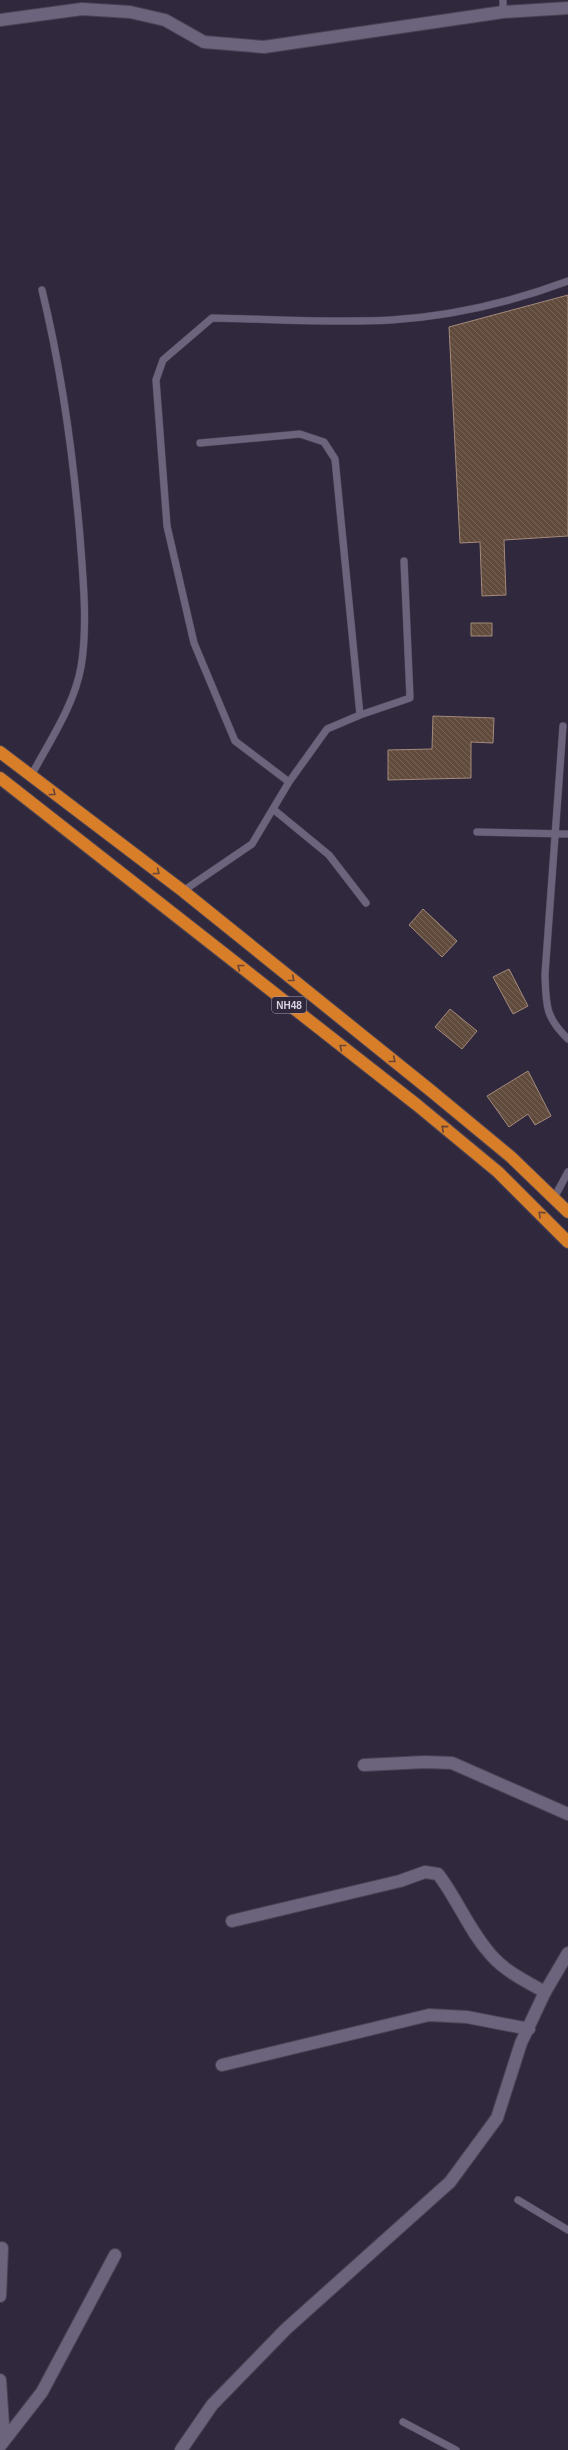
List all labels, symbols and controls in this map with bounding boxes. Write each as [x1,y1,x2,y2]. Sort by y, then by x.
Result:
one-way arrow [49,789,56,796]
one-way arrow [152,867,159,874]
one-way arrow [238,964,245,971]
one-way arrow [287,974,294,981]
road number: NH48 [272,997,306,1013]
one-way arrow [340,1045,347,1052]
one-way arrow [388,1055,395,1062]
one-way arrow [441,1125,449,1132]
one-way arrow [538,1211,546,1219]

